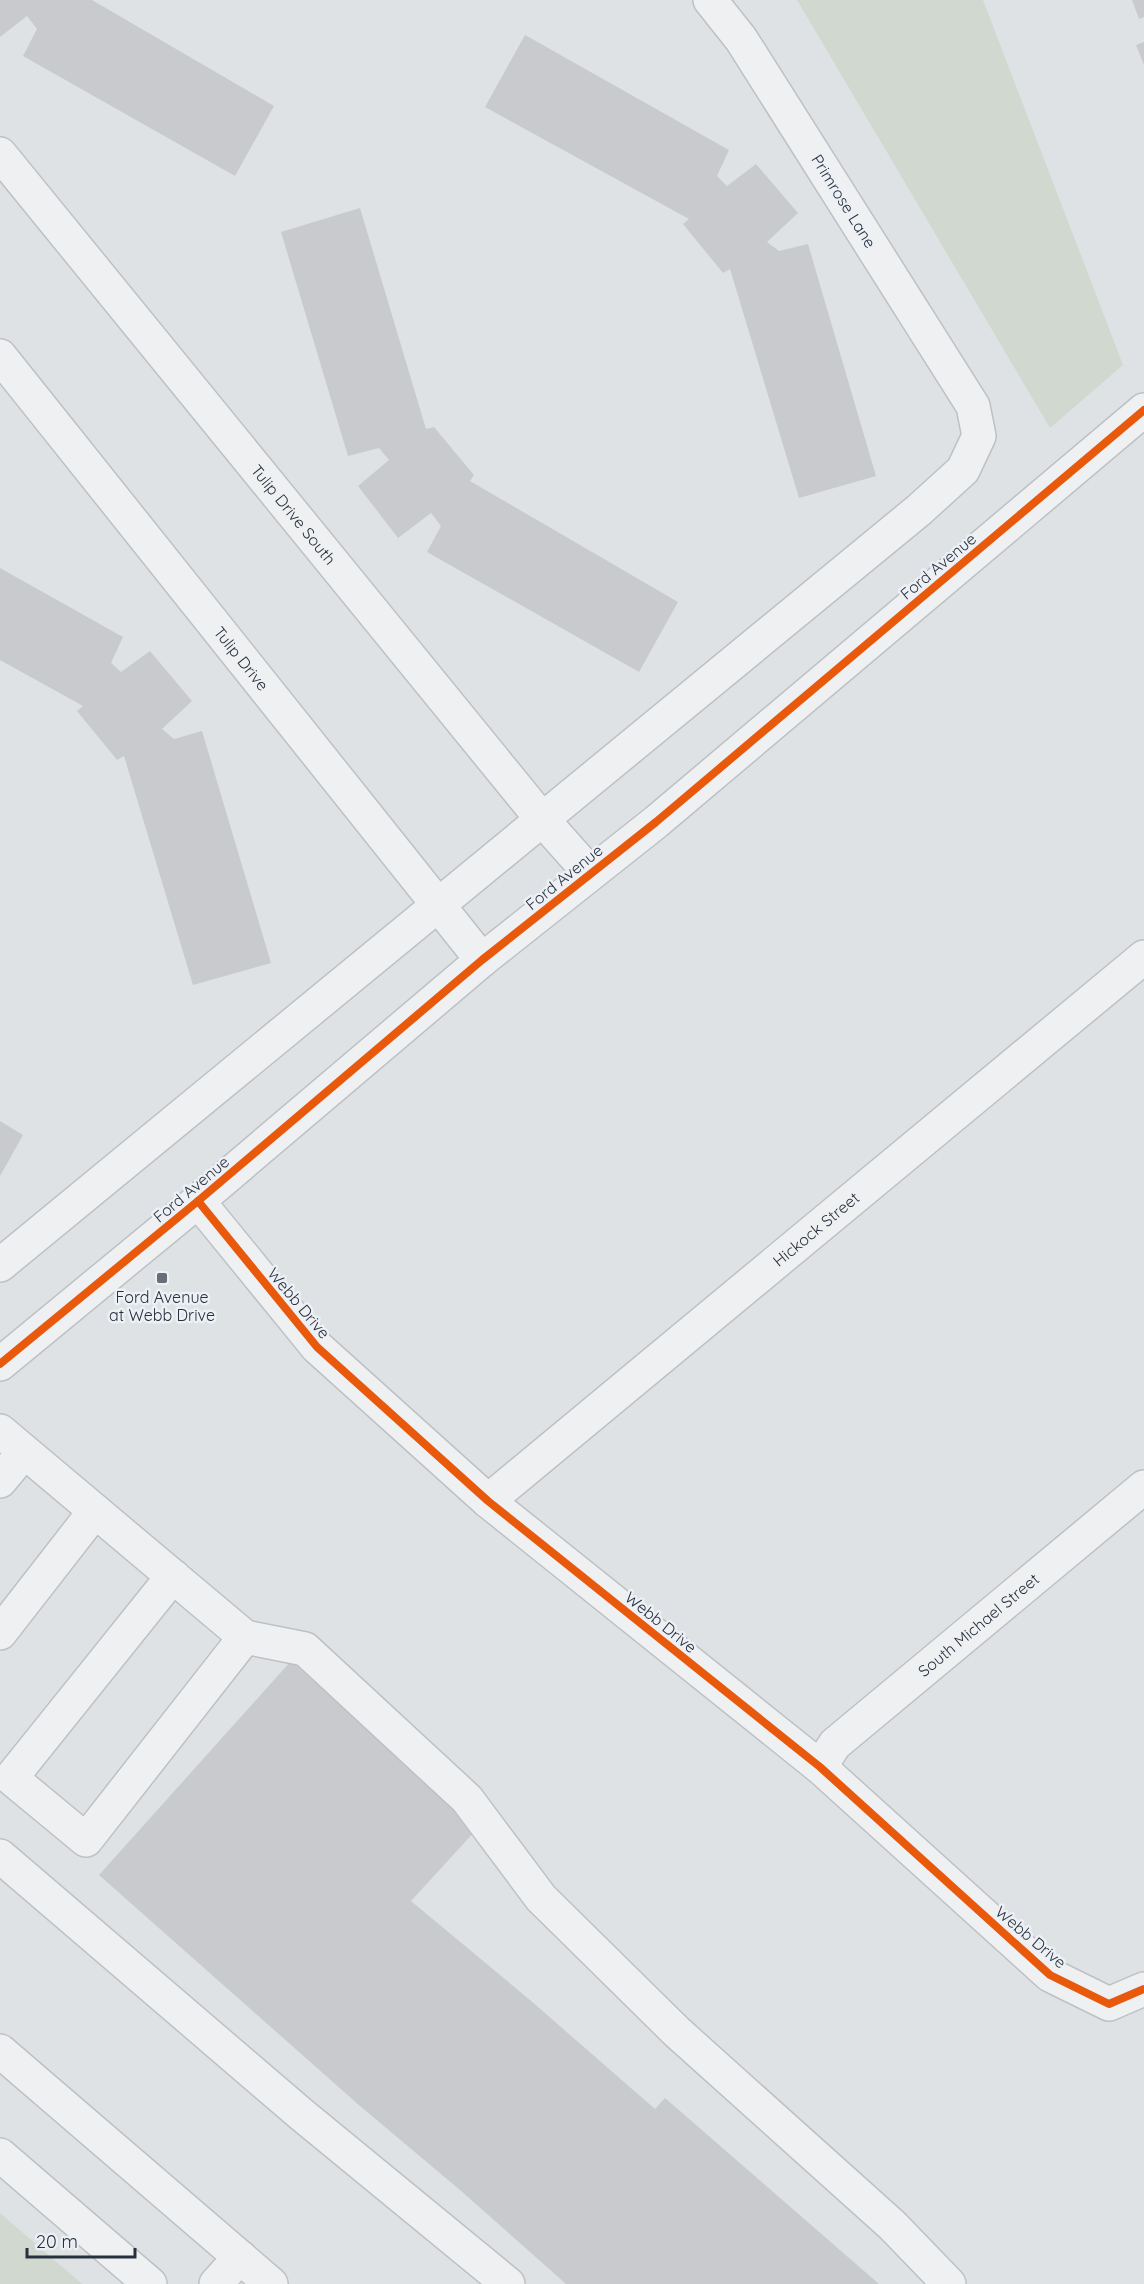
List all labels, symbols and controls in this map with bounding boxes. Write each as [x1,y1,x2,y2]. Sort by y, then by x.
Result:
street label: Primrose Lane [807,151,881,251]
street label: Tulip Drive South [247,460,340,569]
street label: Ford Avenue [896,528,980,604]
street label: Tulip Drive [210,622,273,695]
street label: Ford Avenue [522,840,606,914]
street label: Ford Avenue [149,1151,233,1227]
street label: Hickock Street [769,1187,863,1271]
street label: Webb Drive [264,1263,334,1343]
marker: Ford Avenue at Webb Drive [155,1271,169,1285]
place label: Ford Avenue at Webb Drive [109,1287,215,1325]
street label: South Michael Street [914,1569,1043,1681]
street label: Webb Drive [621,1587,701,1657]
street label: Webb Drive [991,1902,1071,1972]
scale bar [27,2221,135,2259]
text: 20 m [36,2230,78,2253]

